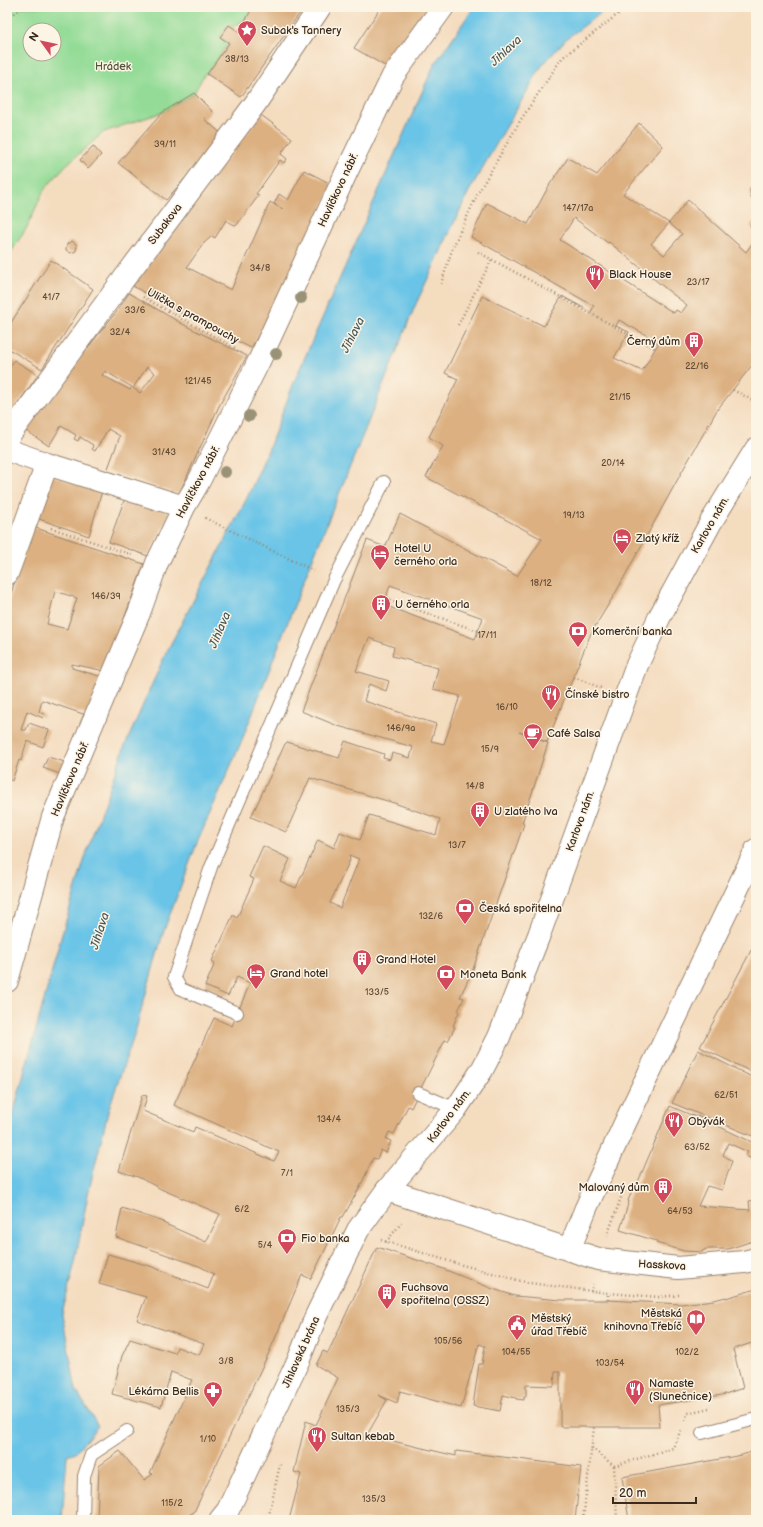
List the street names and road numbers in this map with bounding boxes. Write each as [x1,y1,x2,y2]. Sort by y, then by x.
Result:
street label: Havlíčkovo nábř. [315,151,361,229]
street label: Subakova [145,201,185,247]
street label: Ulička s prampouchy [145,285,241,347]
street label: Havlíčkovo nábř. [173,444,223,520]
street label: Karlovo nám. [688,494,732,556]
street label: Havlíčkovo nábř. [48,740,92,818]
street label: Karlovo nám. [563,789,597,853]
street label: Karlovo nám. [425,1087,473,1145]
street label: Hasskova [638,1257,686,1273]
street label: Jihlavská brána [279,1314,323,1390]

